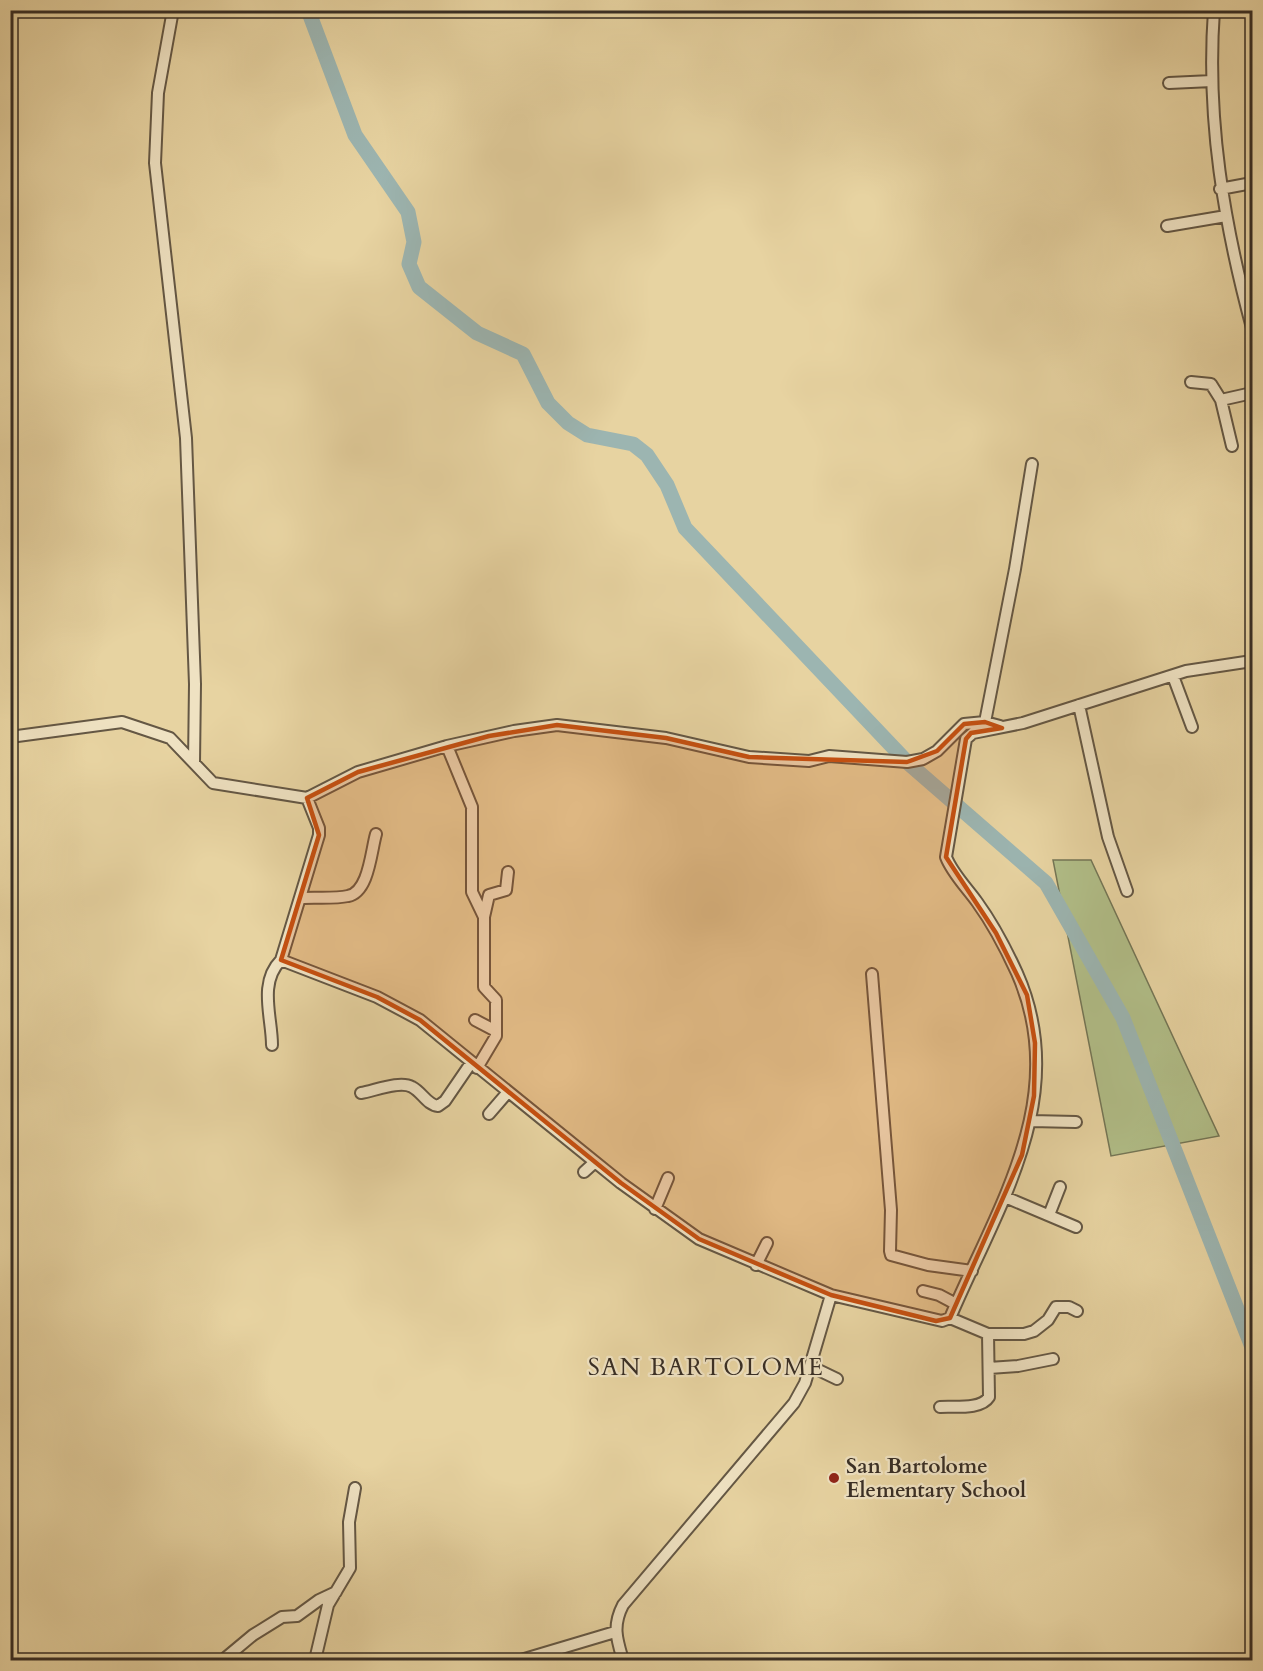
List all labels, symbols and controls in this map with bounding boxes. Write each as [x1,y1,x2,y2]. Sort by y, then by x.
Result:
district label: SAN BARTOLOME [588,1351,824,1384]
place label: San Bartolome Elementary School [846,1452,1026,1505]
marker: San Bartolome Elementary School [827,1471,841,1485]

